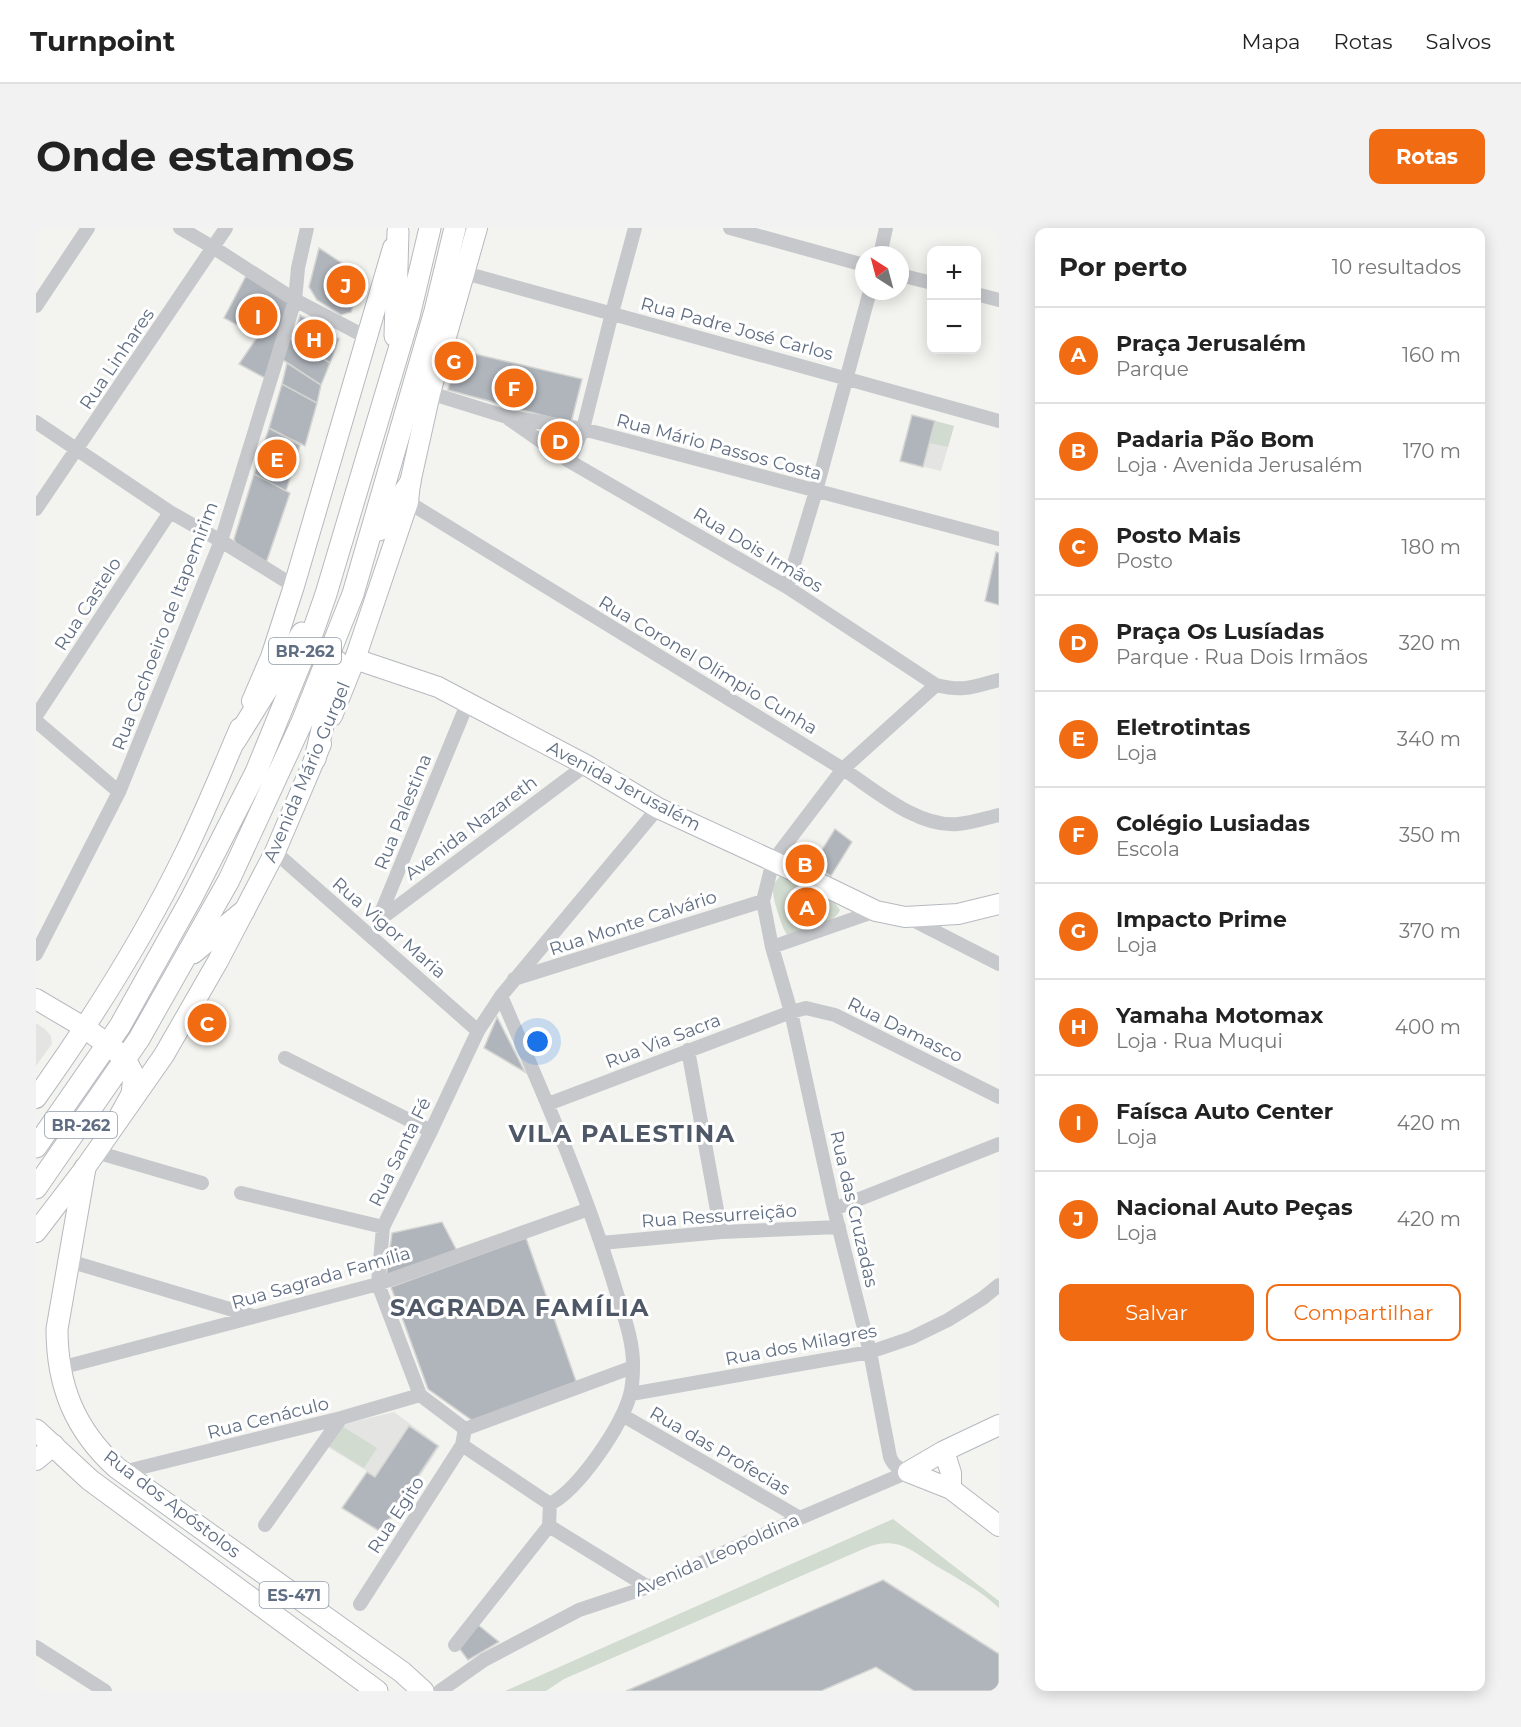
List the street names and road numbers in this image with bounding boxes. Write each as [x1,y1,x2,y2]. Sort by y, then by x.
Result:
street label: Rua Padre José Carlos [638,293,836,365]
street label: Rua Linhares [75,304,159,414]
street label: Rua Mário Passos Costa [614,409,824,485]
street label: Rua Cachoeiro de Itapemirim [107,499,223,753]
street label: Rua Dois Irmãos [689,503,827,597]
street label: Rua Castelo [50,553,126,655]
street label: Rua Coronel Olímpio Cunha [595,591,821,739]
road number: BR-262 [269,638,341,664]
street label: Avenida Mário Gurgel [259,678,355,866]
street label: Avenida Jerusalém [543,736,705,836]
street label: Rua Palestina [370,751,436,873]
street label: Avenida Nazareth [401,771,541,885]
street label: Rua Vigor Maria [328,873,450,983]
street label: Rua Monte Calvário [546,886,720,960]
street label: Rua Damasco [844,993,966,1067]
street label: Rua Via Sacra [602,1009,724,1073]
street label: Rua Santa Fé [364,1094,436,1210]
road number: BR-262 [45,1112,117,1138]
street label: Rua das Cruzadas [825,1128,883,1290]
street label: Rua Ressurreição [641,1200,797,1232]
street label: Rua Sagrada Família [229,1242,413,1314]
street label: Rua dos Milagres [723,1319,879,1370]
street label: Rua Cenáculo [205,1392,331,1444]
street label: Rua das Profecias [646,1402,794,1500]
street label: Rua dos Apóstolos [99,1445,245,1563]
street label: Rua Egito [363,1472,429,1558]
street label: Avenida Leopoldina [631,1509,803,1601]
road number: ES-471 [260,1582,328,1608]

